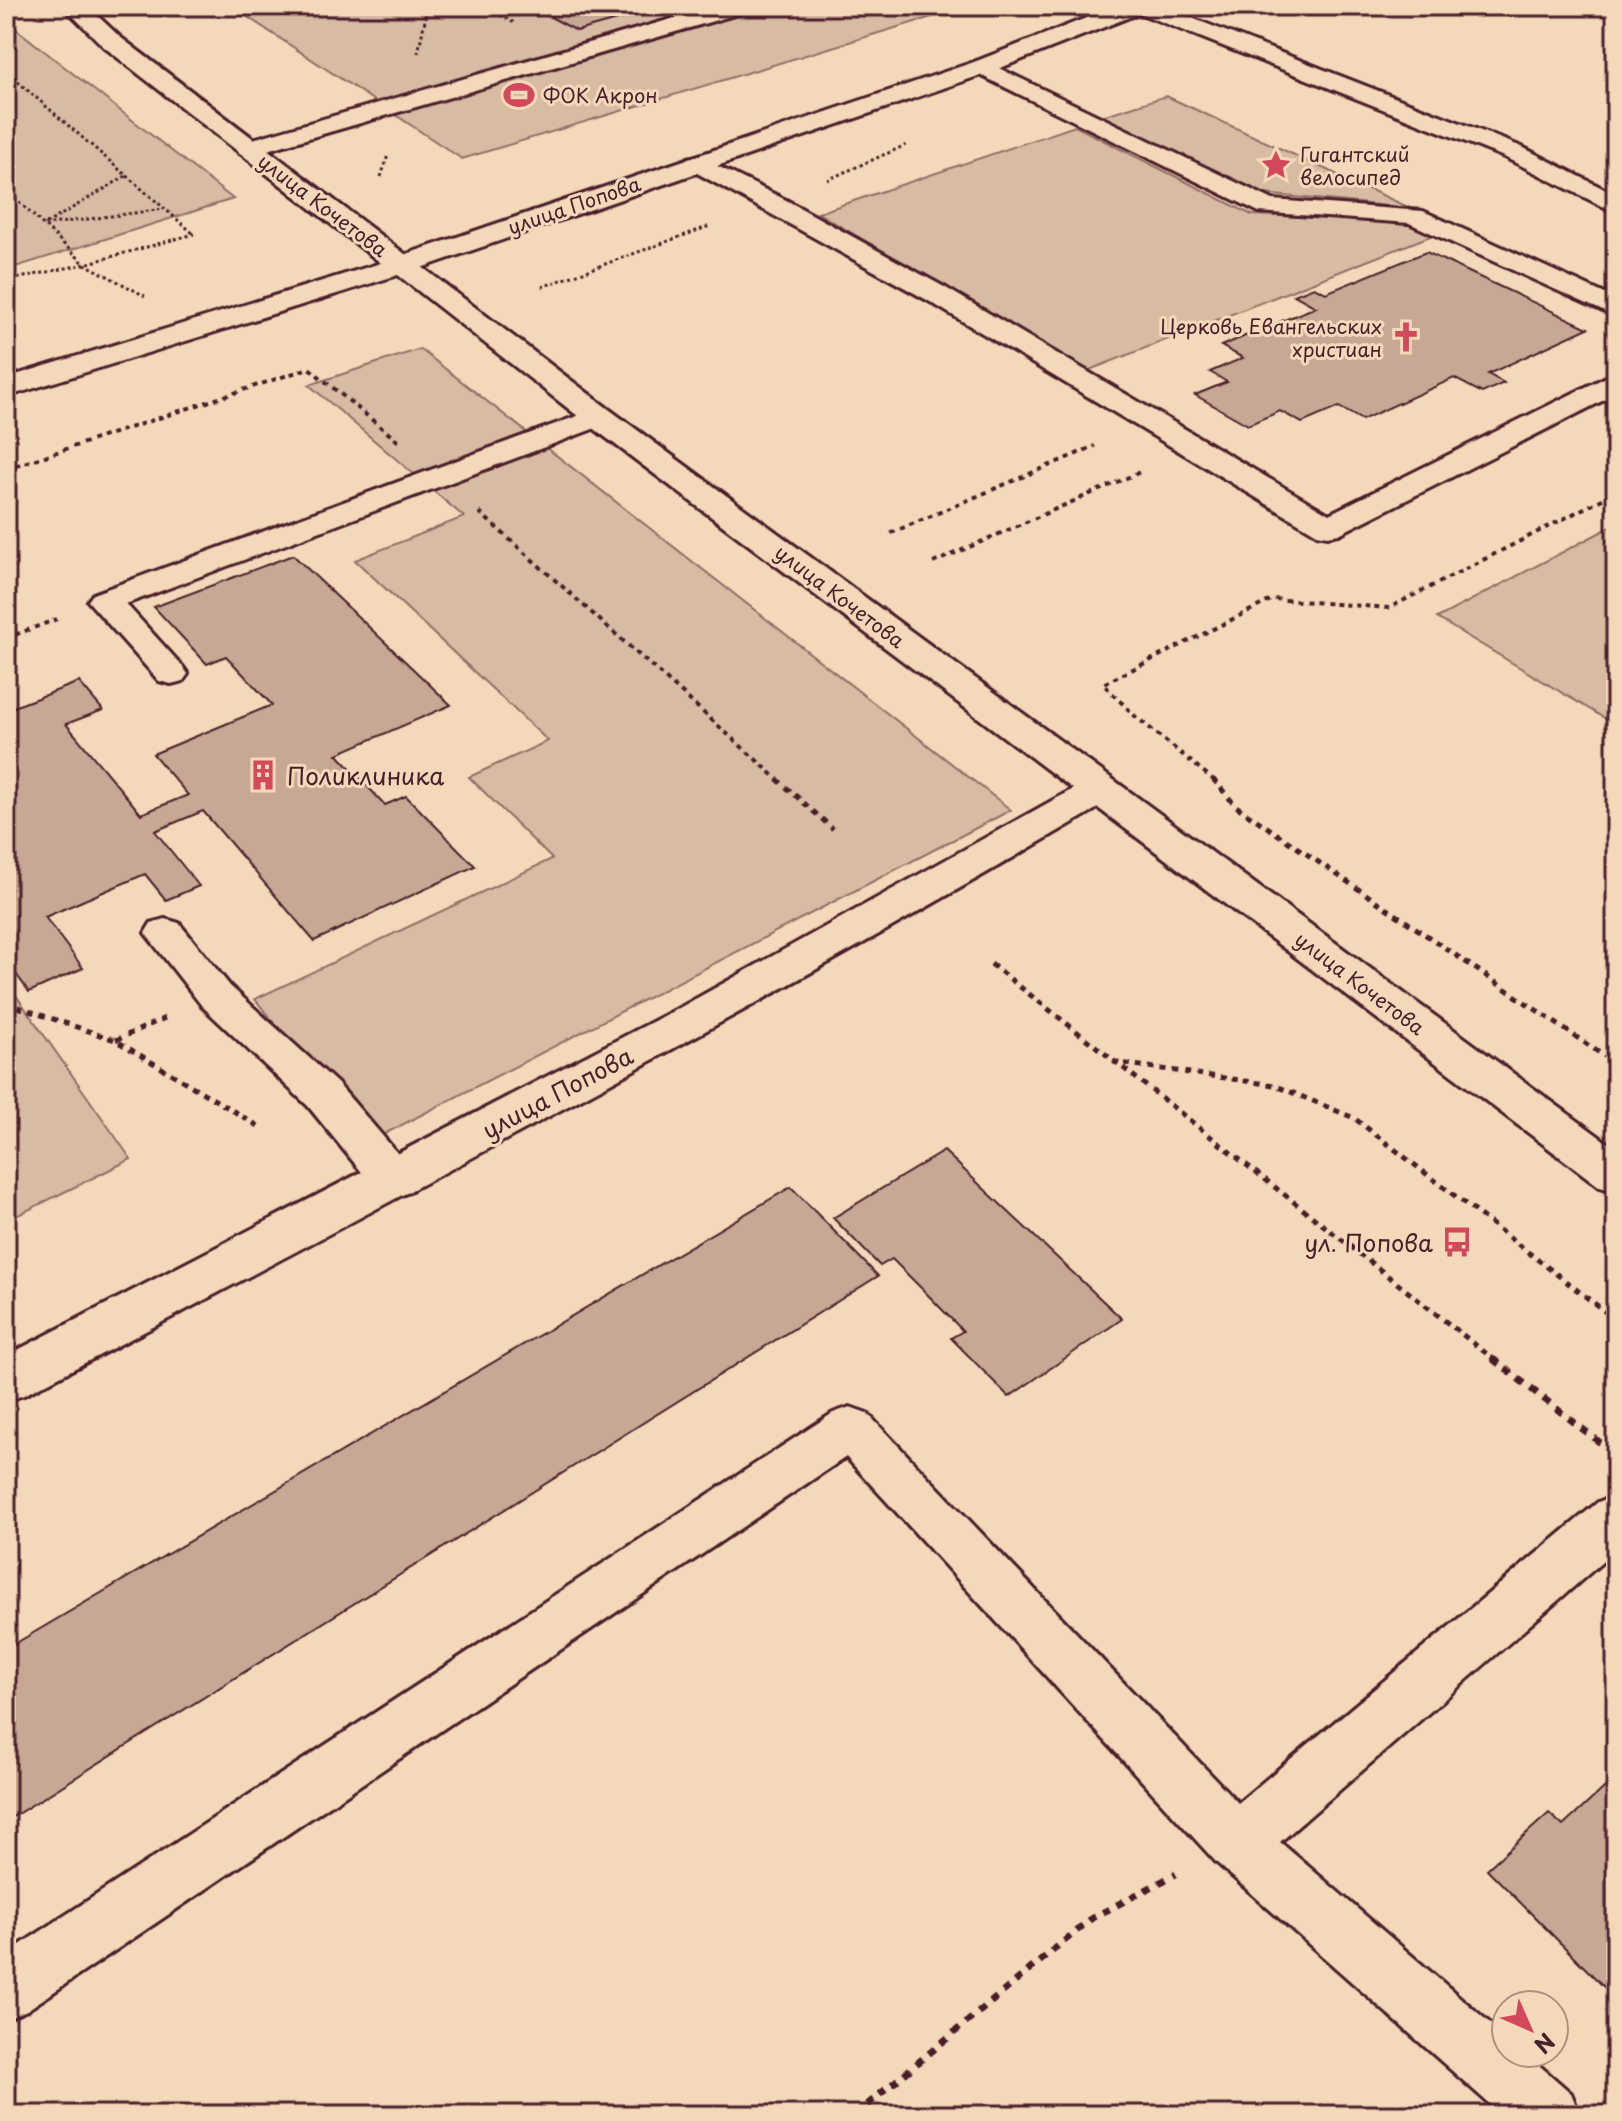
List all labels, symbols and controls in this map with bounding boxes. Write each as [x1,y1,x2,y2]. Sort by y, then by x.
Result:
sports icon: ФОК Акрон [502,78,536,112]
place label: ФОК Акрон [543,80,658,110]
place label: Гигантский велосипед [1300,139,1410,192]
street label: улица Кочетова [252,146,395,264]
place icon: Гигантский велосипед [1259,148,1293,182]
street label: улица Попова [503,168,645,242]
place label: Церковь Евангельских христиан [1160,311,1382,364]
church icon: Церковь Евангельских христиан [1389,320,1423,354]
street label: улица Кочетова [769,537,912,655]
place label: Поликлиника [287,757,444,793]
building icon: Поликлиника [246,758,280,792]
street label: улица Кочетова [1289,924,1432,1042]
street label: улица Попова [475,1037,639,1147]
place label: ул. Попова [1305,1224,1433,1260]
bus stop icon: ул. Попова [1440,1225,1474,1259]
north arrow [1490,1989,1570,2069]
text: N [1527,2026,1563,2062]

